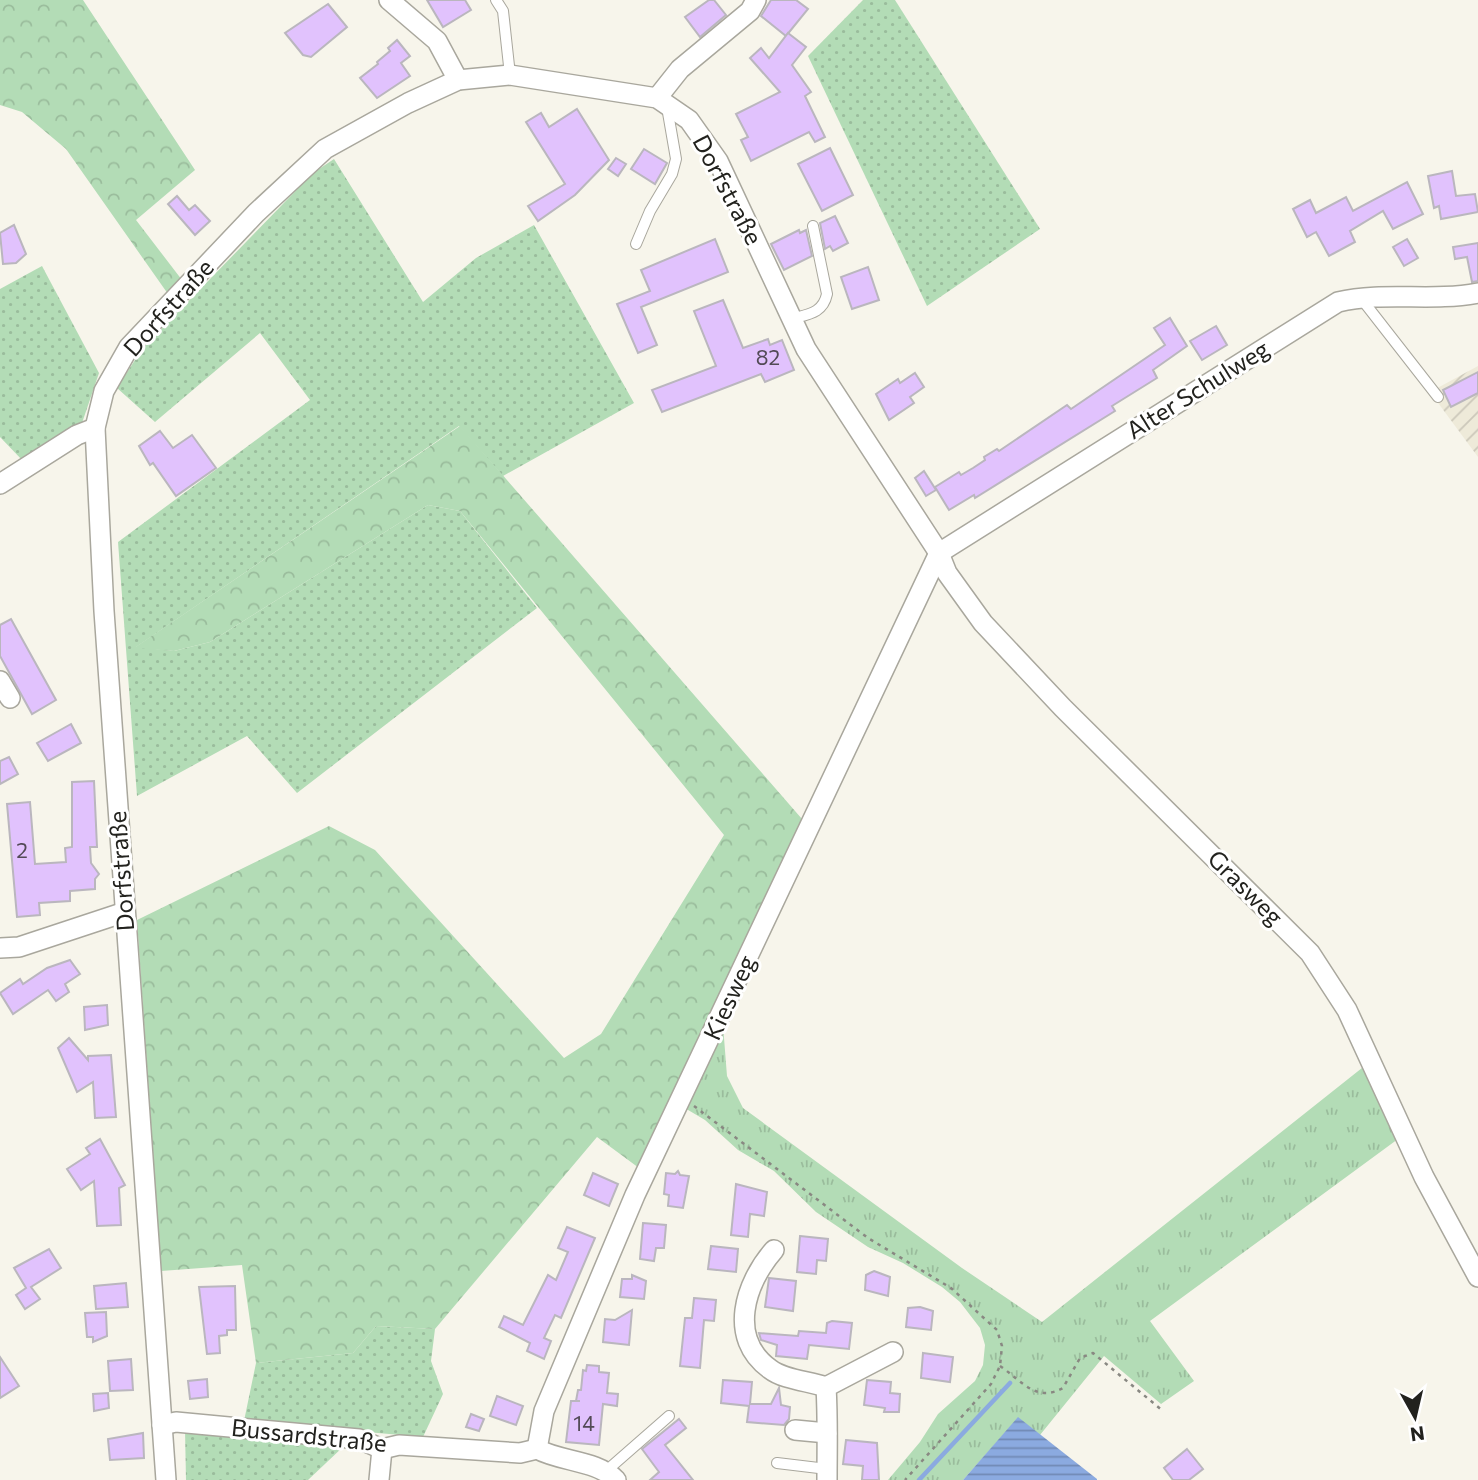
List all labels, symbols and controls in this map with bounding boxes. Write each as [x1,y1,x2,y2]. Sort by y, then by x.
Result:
street label: Dorfstraße [687,129,769,249]
street label: Dorfstraße [117,253,219,361]
street label: Alter Schulweg [1120,333,1274,444]
house number: 82 [756,344,780,369]
street label: Dorfstraße [102,810,139,932]
house number: 2 [16,837,28,862]
street label: Grasweg [1202,843,1290,931]
street label: Kiesweg [696,950,761,1044]
north arrow [1380,1382,1450,1452]
house number: 14 [573,1410,595,1435]
street label: Bussardstraße [230,1412,388,1457]
text: N [1409,1422,1426,1447]

